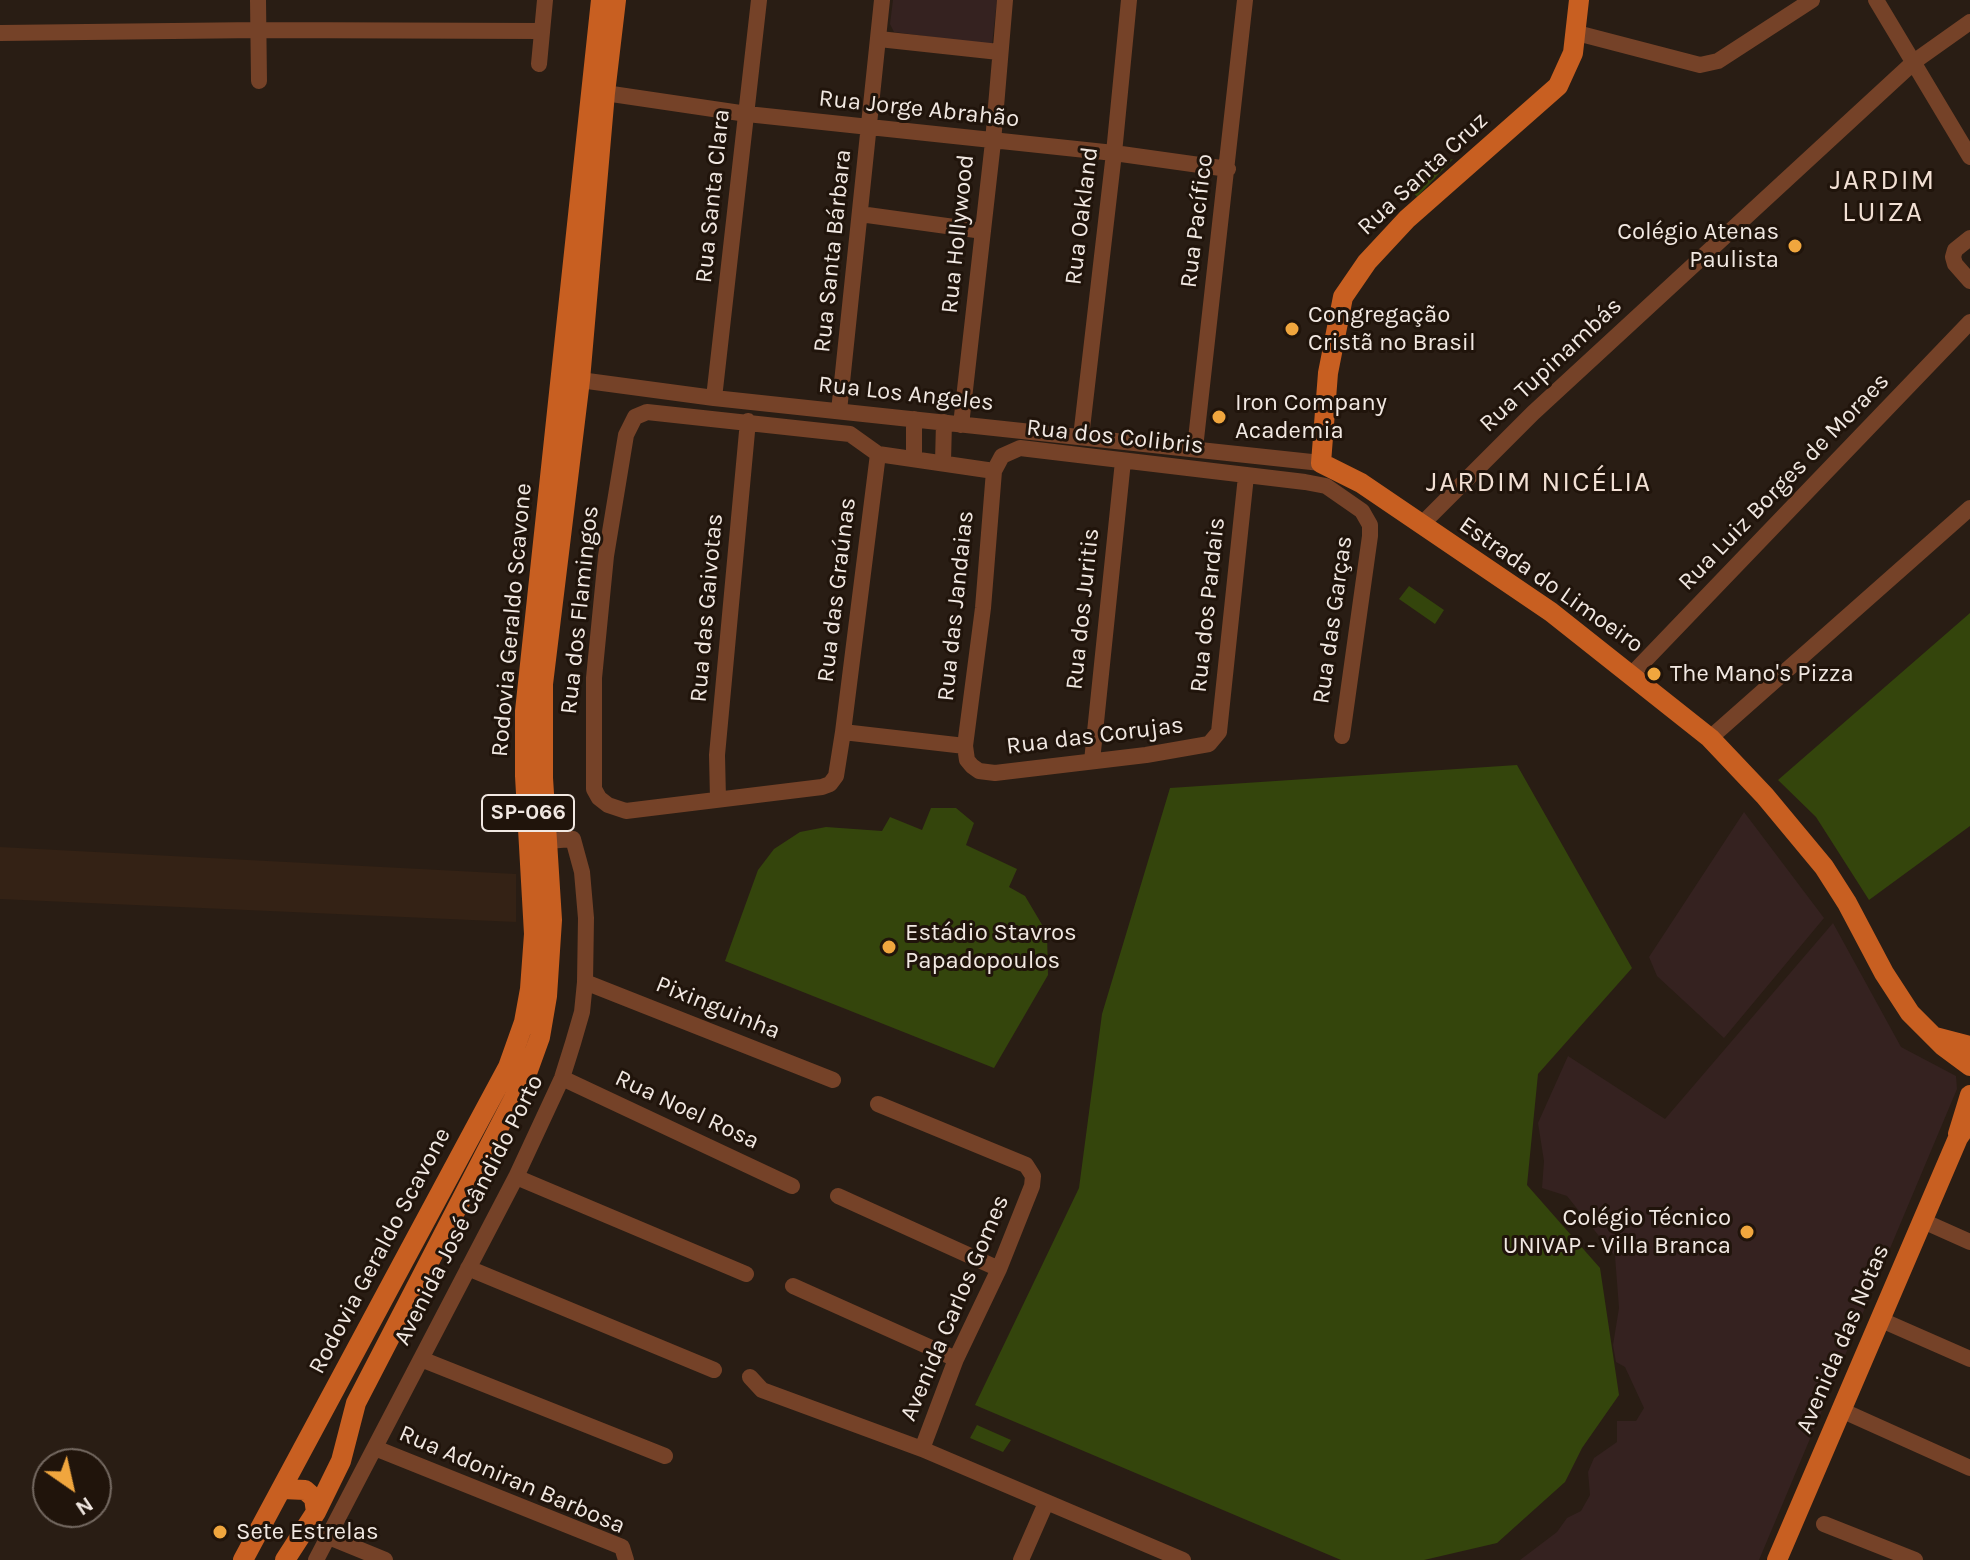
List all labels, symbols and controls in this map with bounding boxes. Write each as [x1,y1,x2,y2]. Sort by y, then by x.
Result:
street label: Rua Jorge Abrahão [817,84,1021,134]
street label: Rua Santa Cruz [1352,106,1494,242]
street label: Rua Santa Clara [690,108,736,284]
street label: Rua Oakland [1059,145,1105,287]
street label: Rua Santa Bárbara [808,148,858,354]
street label: Rua Pacífico [1174,152,1220,290]
street label: Rua Hollywood [935,153,981,315]
district label: JARDIM LUIZA [1830,164,1936,230]
place label: Colégio Atenas Paulista [1617,218,1779,274]
marker: Colégio Atenas Paulista [1786,237,1804,255]
street label: Rua Tupinambás [1474,292,1628,438]
place label: Congregação Cristã no Brasil [1308,301,1476,357]
marker: Congregação Cristã no Brasil [1283,320,1301,338]
street label: Rua Luiz Borges de Moraes [1673,367,1895,597]
street label: Rua Los Angeles [817,370,995,418]
place label: Iron Company Academia [1235,389,1387,445]
marker: Iron Company Academia [1210,408,1228,426]
street label: Rua dos Colibris [1025,413,1205,461]
district label: JARDIM NICÉLIA [1426,466,1652,500]
street label: Rodovia Geraldo Scavone [486,482,538,758]
street label: Rua das Graúnas [811,496,863,684]
street label: Rua dos Flamingos [555,504,605,716]
street label: Rua das Jandaias [932,509,980,703]
street label: Estrada do Limoeiro [1453,511,1649,659]
street label: Rua das Gaivotas [684,512,730,704]
street label: Rua dos Pardais [1184,516,1232,694]
street label: Rua dos Juritis [1060,527,1106,691]
street label: Rua das Garças [1307,534,1359,706]
place label: The Mano's Pizza [1670,660,1854,688]
marker: The Mano's Pizza [1645,665,1663,683]
street label: Rua das Corujas [1005,711,1185,761]
road number: SP-066 [482,795,574,831]
place label: Estádio Stavros Papadopoulos [905,919,1077,975]
marker: Estádio Stavros Papadopoulos [880,938,898,956]
street label: Pixinguinha [652,970,784,1046]
street label: Rua Noel Rosa [610,1064,764,1156]
street label: Avenida José Cândido Porto [388,1070,550,1350]
street label: Rodovia Geraldo Scavone [303,1123,457,1379]
street label: Avenida Carlos Gomes [894,1190,1016,1426]
place label: Colégio Técnico UNIVAP - Villa Branca [1503,1204,1731,1260]
marker: Colégio Técnico UNIVAP - Villa Branca [1738,1223,1756,1241]
street label: Avenida das Notas [1790,1240,1896,1438]
street label: Rua Adoniran Barbosa [395,1419,629,1541]
north arrow [32,1448,112,1528]
text: N [70,1491,98,1521]
place label: Sete Estrelas [236,1518,379,1546]
marker: Sete Estrelas [211,1523,229,1541]

